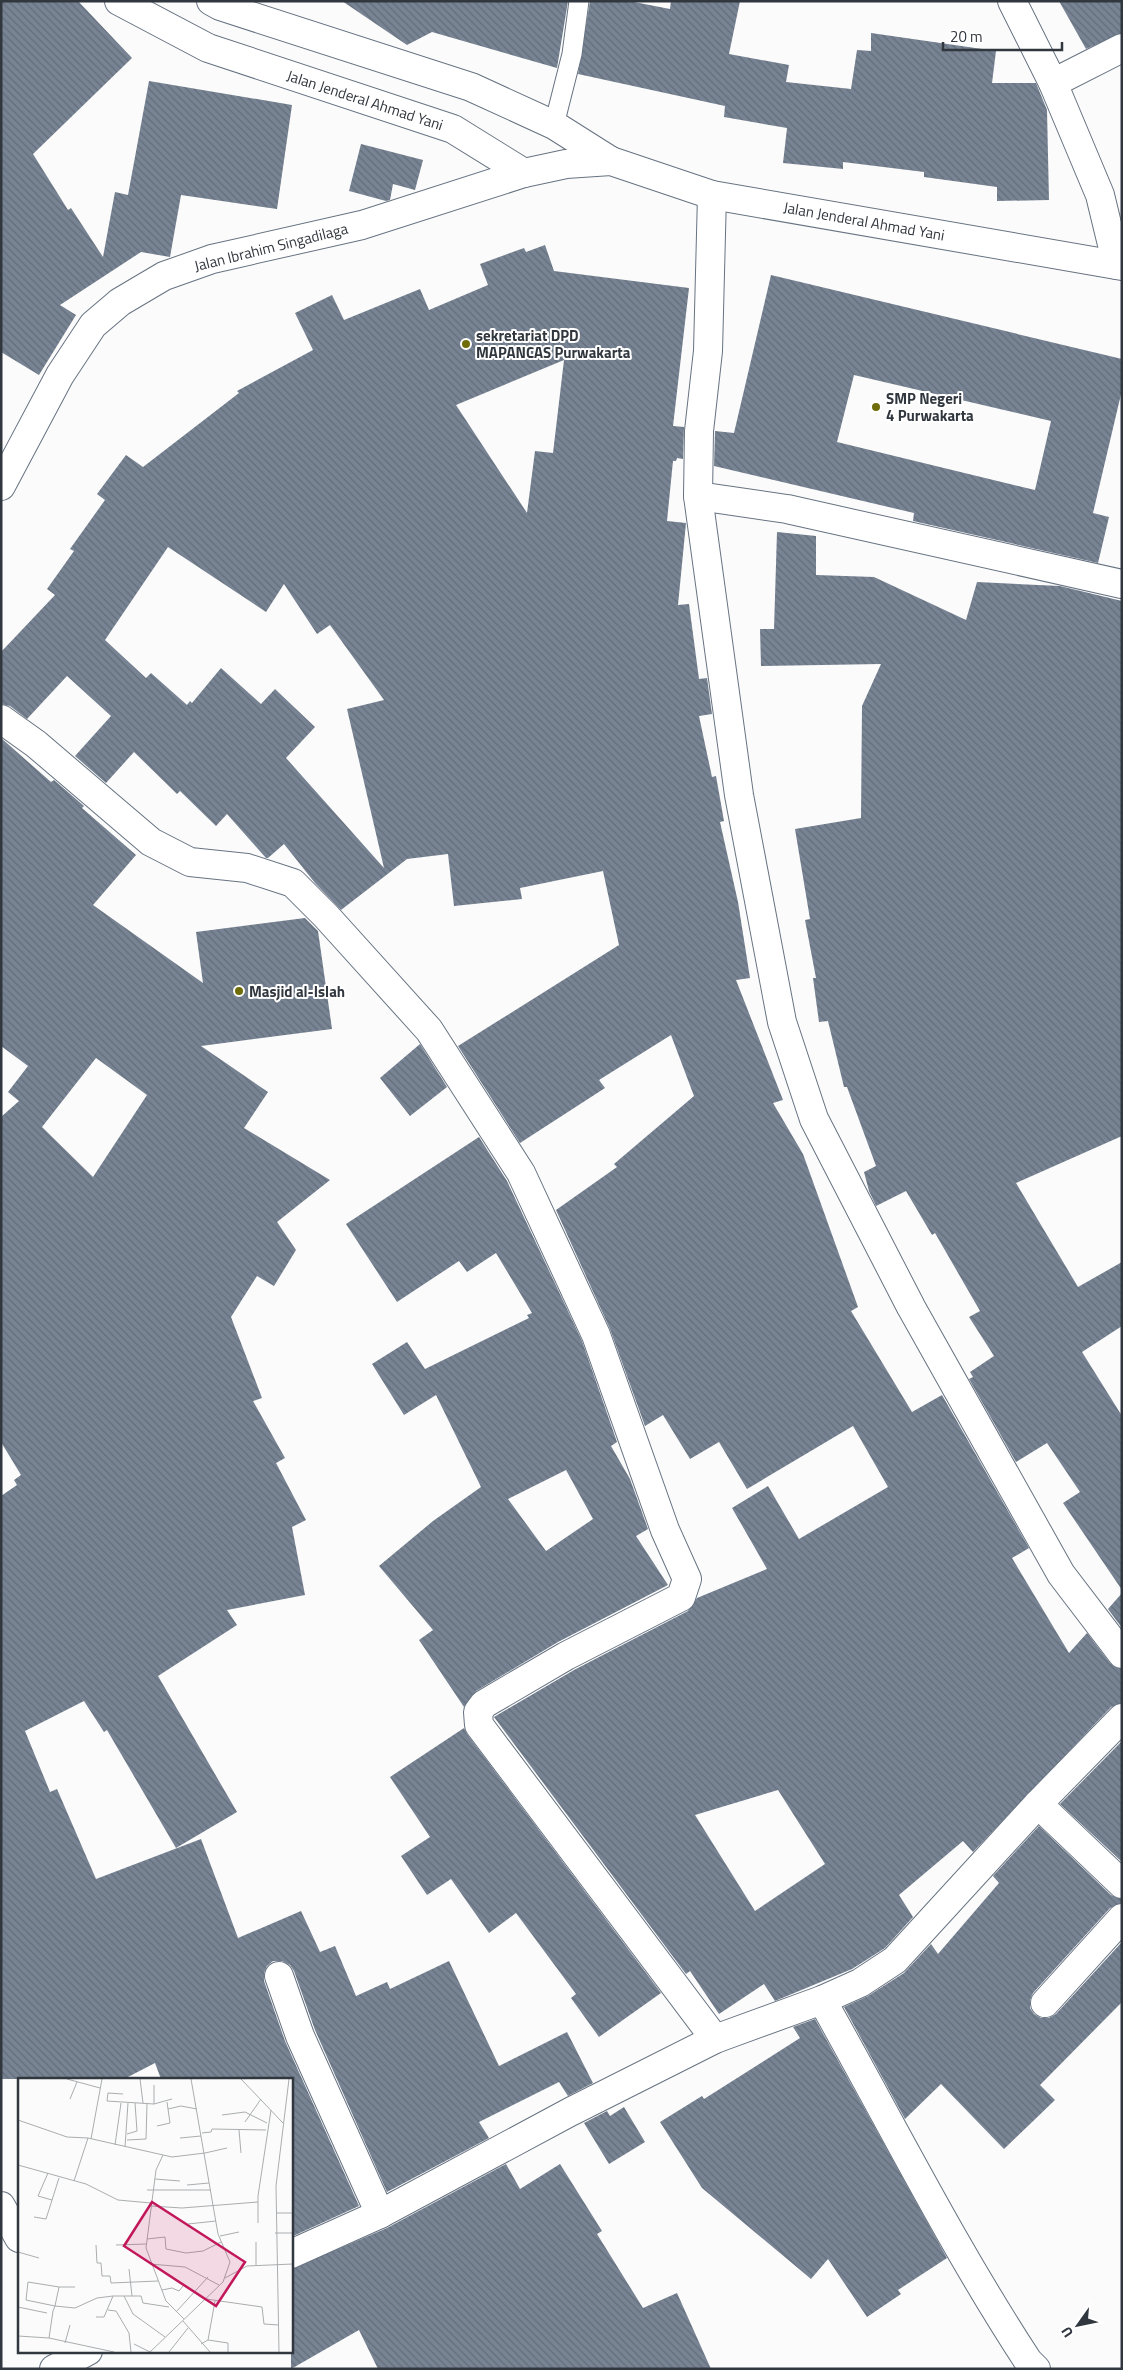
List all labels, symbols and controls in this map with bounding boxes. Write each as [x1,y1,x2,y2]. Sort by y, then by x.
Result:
scale bar [943,20,1062,52]
text: 20 m [950,25,983,48]
street label: Jalan Jenderal Ahmad Yani [284,64,446,136]
street label: Jalan Jenderal Ahmad Yani [782,195,946,247]
street label: Jalan Ibrahim Singadilaga [192,217,351,277]
place label: sekretariat DPD MAPANCAS Purwakarta [476,324,631,364]
marker: sekretariat DPD MAPANCAS Purwakarta [460,338,472,350]
place label: SMP Negeri 4 Purwakarta [886,387,974,427]
marker: SMP Negeri 4 Purwakarta [870,401,882,413]
place label: Masjid al-Islah [249,980,345,1003]
marker: Masjid al-Islah [233,985,245,997]
inset map [18,2078,292,2352]
north arrow [1053,2300,1103,2350]
text: U [1055,2323,1078,2342]

